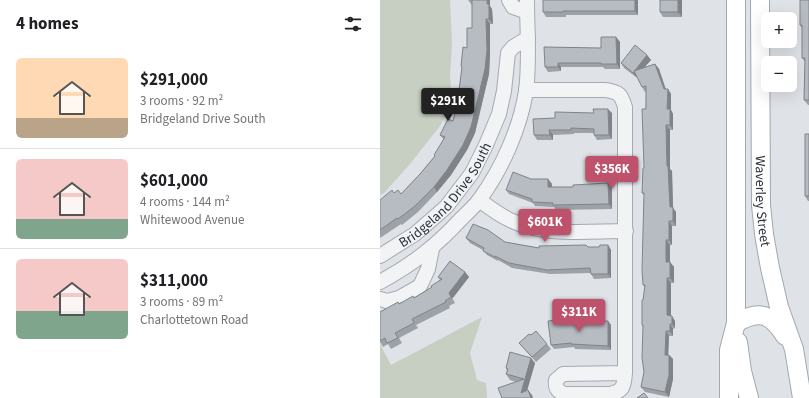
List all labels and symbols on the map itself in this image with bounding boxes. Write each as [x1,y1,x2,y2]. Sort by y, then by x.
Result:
pin: $291K [420,88,476,122]
street label: Bridgeland Drive South [395,139,497,253]
street label: Waverley Street [750,155,775,248]
pin: $356K [584,156,640,190]
pin: $601K [517,209,573,243]
pin: $311K [551,299,607,333]

